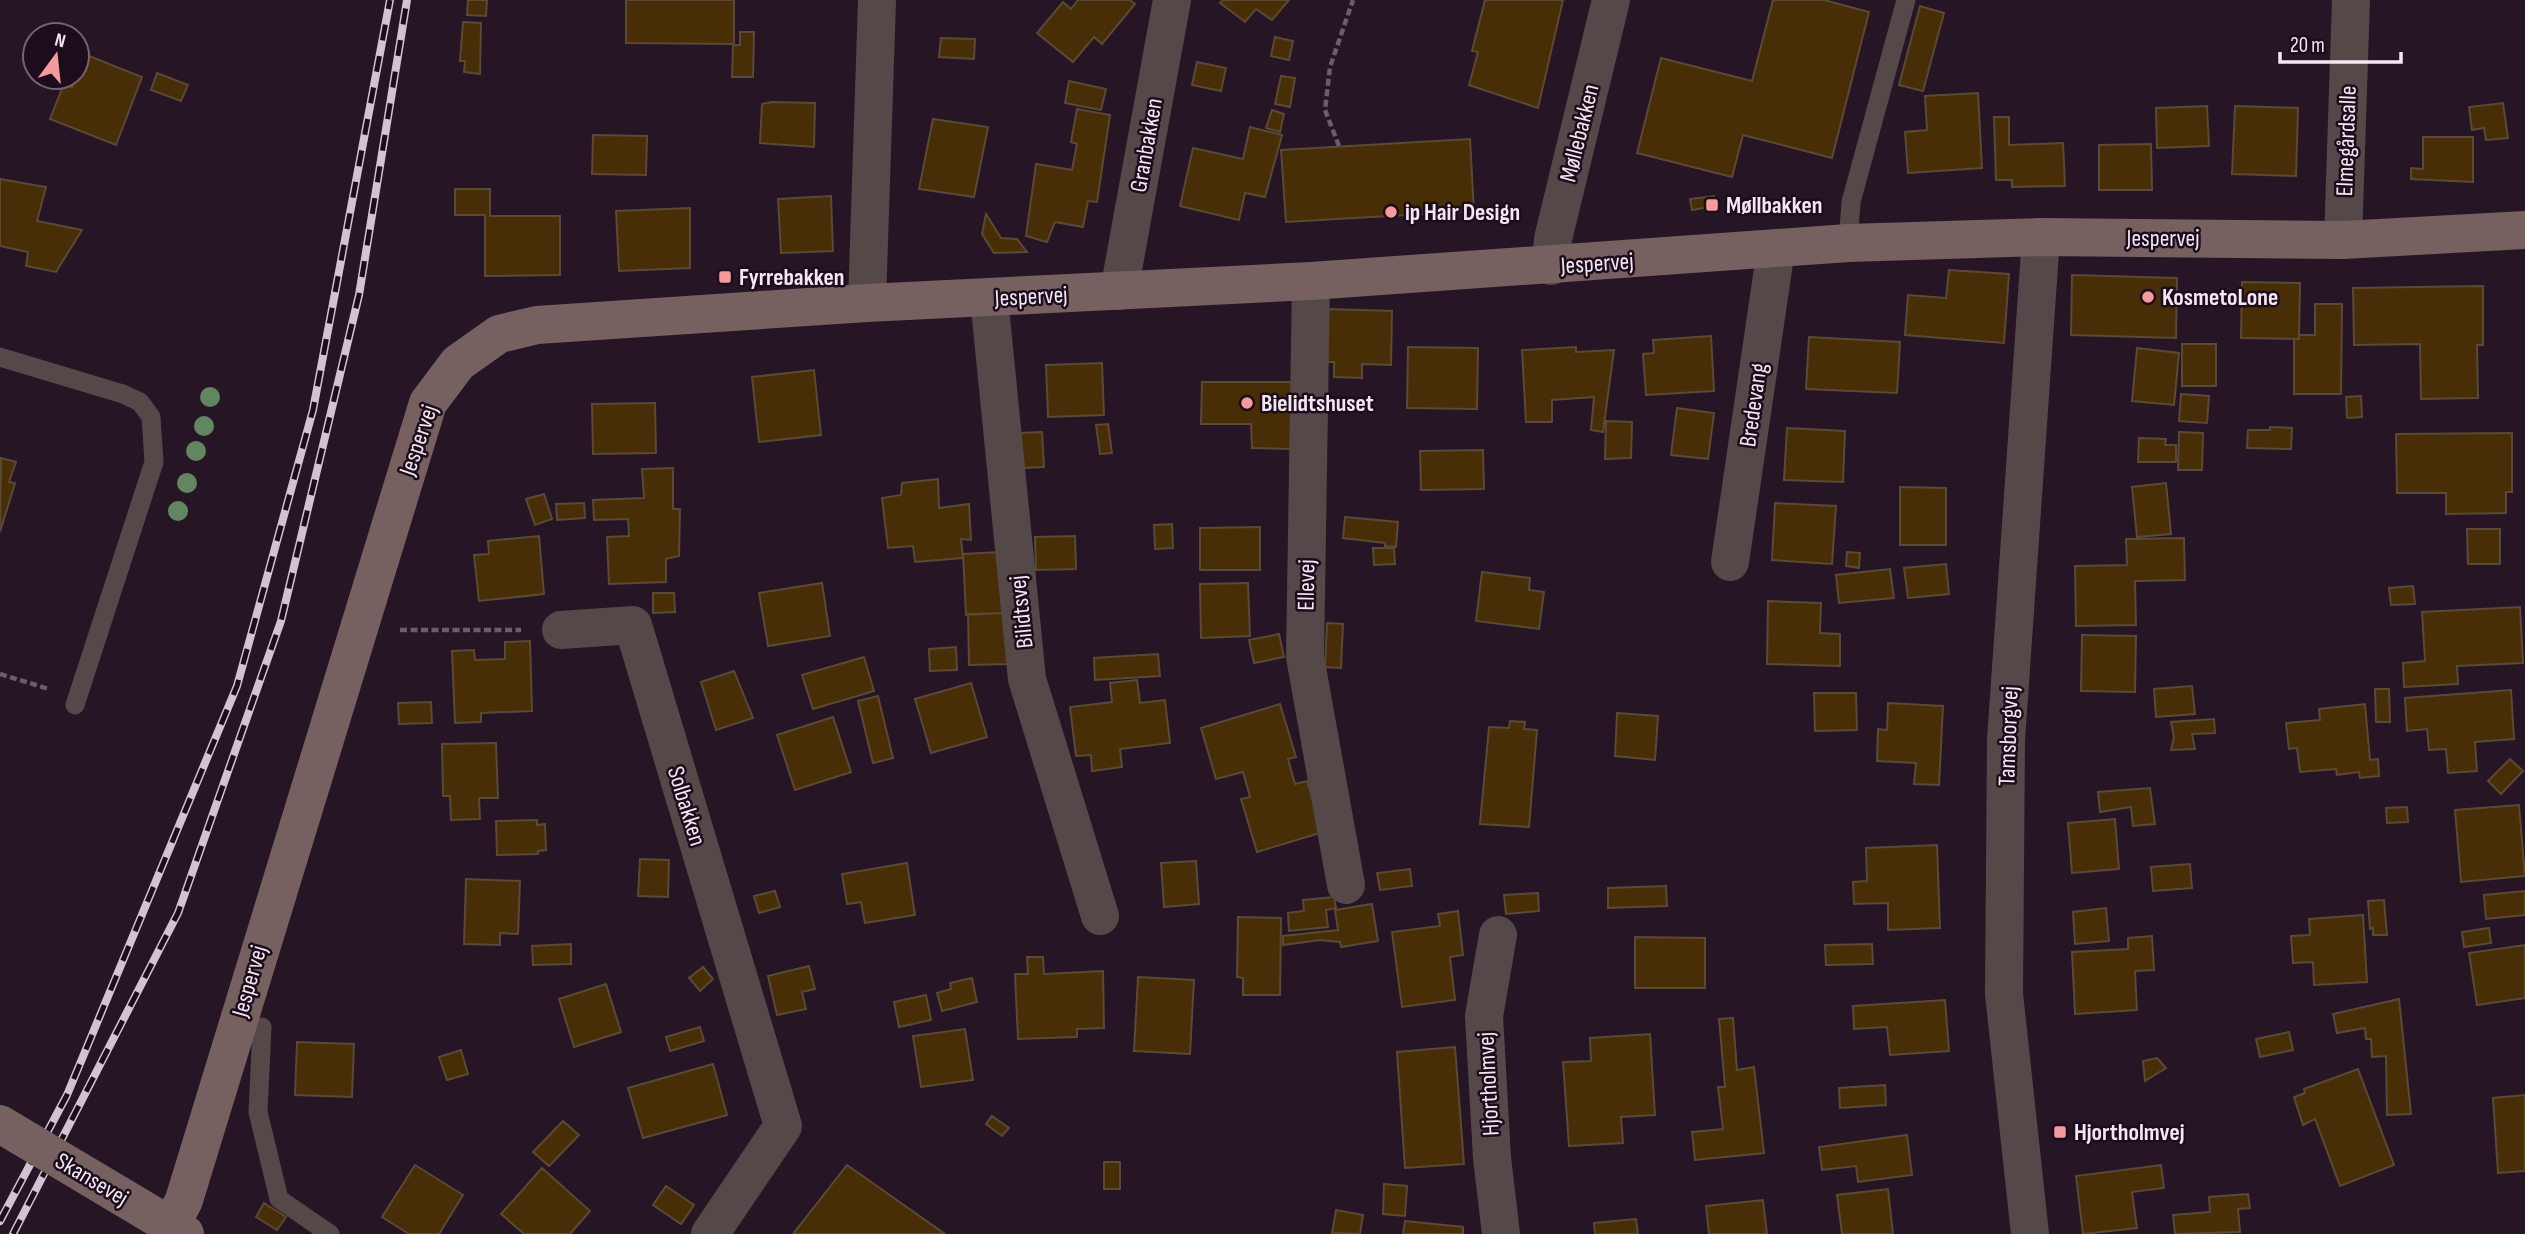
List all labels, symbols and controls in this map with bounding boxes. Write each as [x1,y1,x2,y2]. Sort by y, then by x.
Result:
north arrow [21,21,91,91]
scale bar [2280,21,2401,65]
text: N [52,29,68,53]
text: 20 m [2290,33,2325,58]
street label: Møllebakken [1553,81,1606,185]
street label: Elmegårdsalle [2330,85,2363,197]
street label: Granbakken [1124,96,1169,194]
place label: Møllbakken [1726,191,1822,220]
marker: Møllbakken [1704,197,1720,213]
place label: ip Hair Design [1405,198,1520,227]
marker: ip Hair Design [1383,204,1399,220]
street label: Jespervej [2126,224,2199,253]
street label: Jespervej [1559,246,1634,281]
place label: Fyrrebakken [739,263,844,292]
marker: Fyrrebakken [717,269,733,285]
street label: Jespervej [993,280,1068,313]
place label: KosmetoLone [2162,283,2278,312]
marker: KosmetoLone [2140,289,2156,305]
street label: Bredevang [1733,361,1774,449]
place label: Bielidtshuset [1261,389,1374,418]
marker: Bielidtshuset [1239,395,1255,411]
street label: Jespervej [393,401,444,480]
street label: Ellevej [1292,559,1321,611]
street label: Bilidtsvej [1003,574,1040,650]
street label: Tamsborgvej [1992,686,2025,786]
street label: Solbakken [661,763,712,849]
street label: Jespervej [225,942,273,1021]
street label: Hjortholmvej [1471,1031,1506,1137]
place label: Hjortholmvej [2074,1118,2185,1147]
marker: Hjortholmvej [2052,1124,2068,1140]
street label: Skansevej [50,1146,134,1212]

